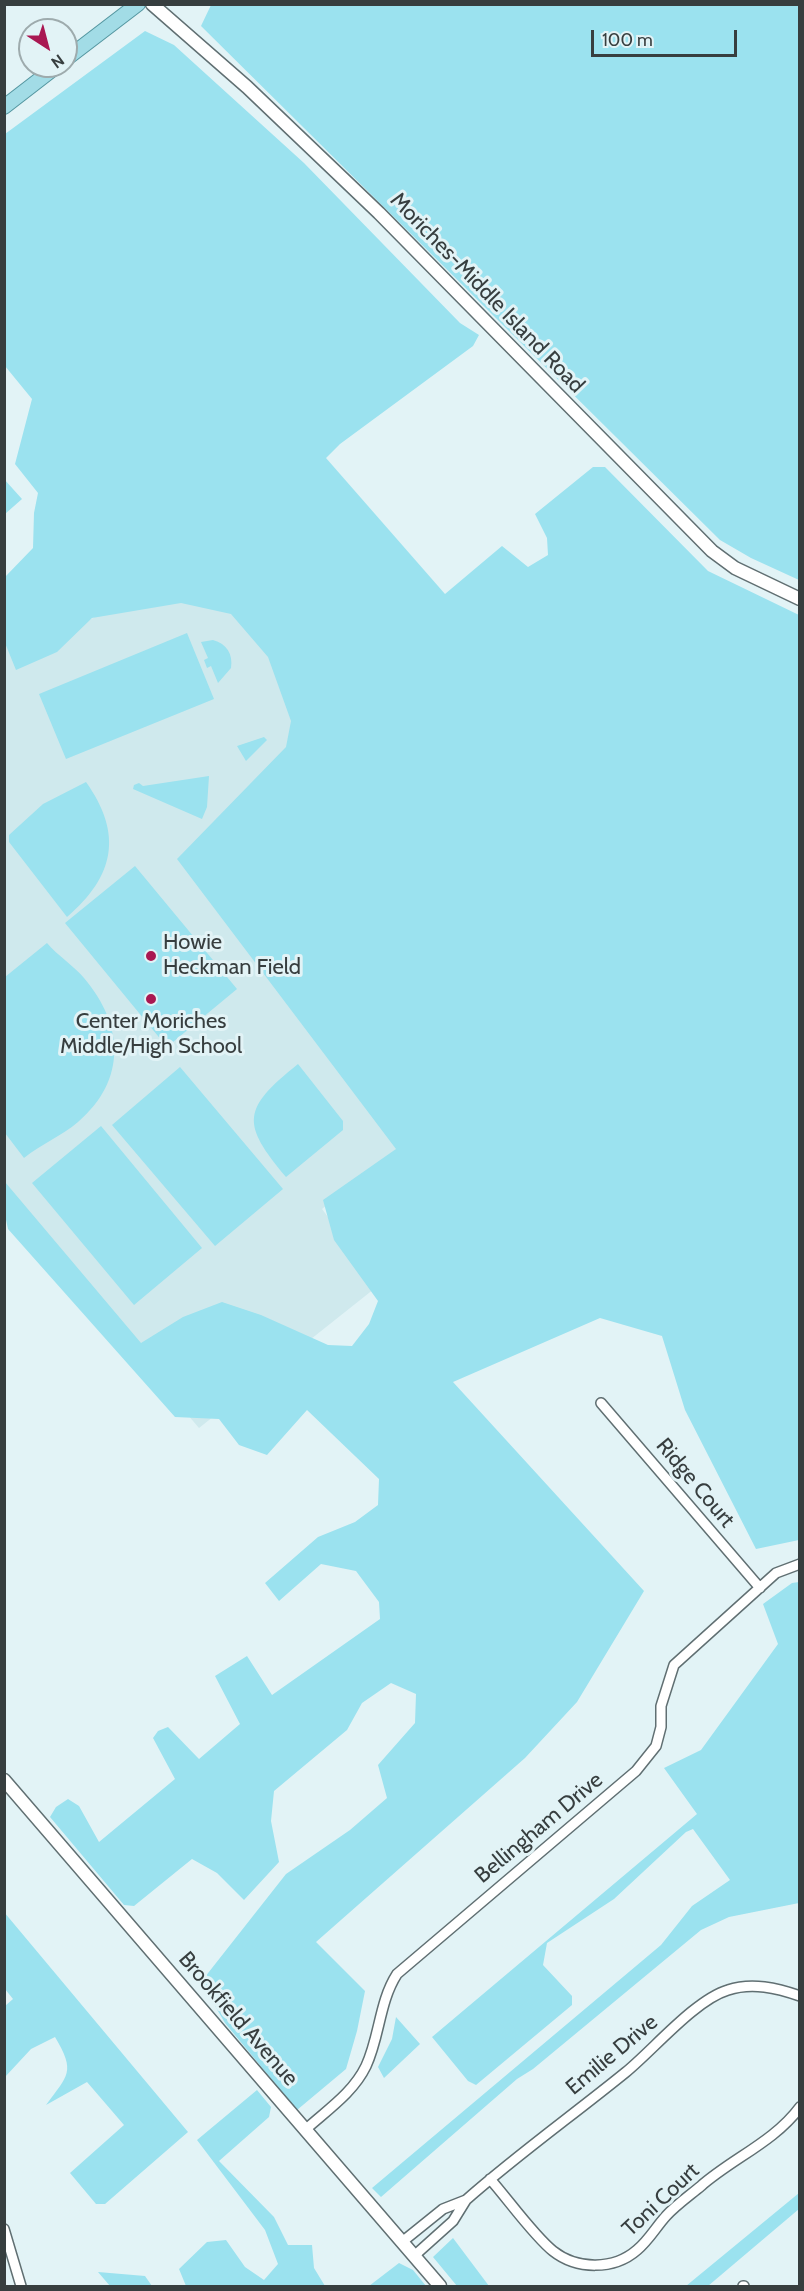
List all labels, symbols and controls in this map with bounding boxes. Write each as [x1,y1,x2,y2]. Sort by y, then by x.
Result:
north arrow [18,18,78,78]
scale bar [594,18,740,56]
text: 100 m [602,29,653,51]
text: N [48,50,68,72]
street label: Moriches-Middle Island Road [384,187,590,399]
place label: Howie Heckman Field [163,930,301,981]
marker: Howie Heckman Field [144,949,158,963]
marker: Center Moriches Middle/High School [144,992,158,1006]
place label: Center Moriches Middle/High School [60,1009,242,1060]
street label: Ridge Court [650,1433,740,1533]
street label: Bellingham Drive [470,1767,608,1889]
street label: Brookfield Avenue [173,1947,303,2091]
street label: Emilie Drive [561,2009,663,2101]
street label: Toni Court [617,2158,705,2242]

